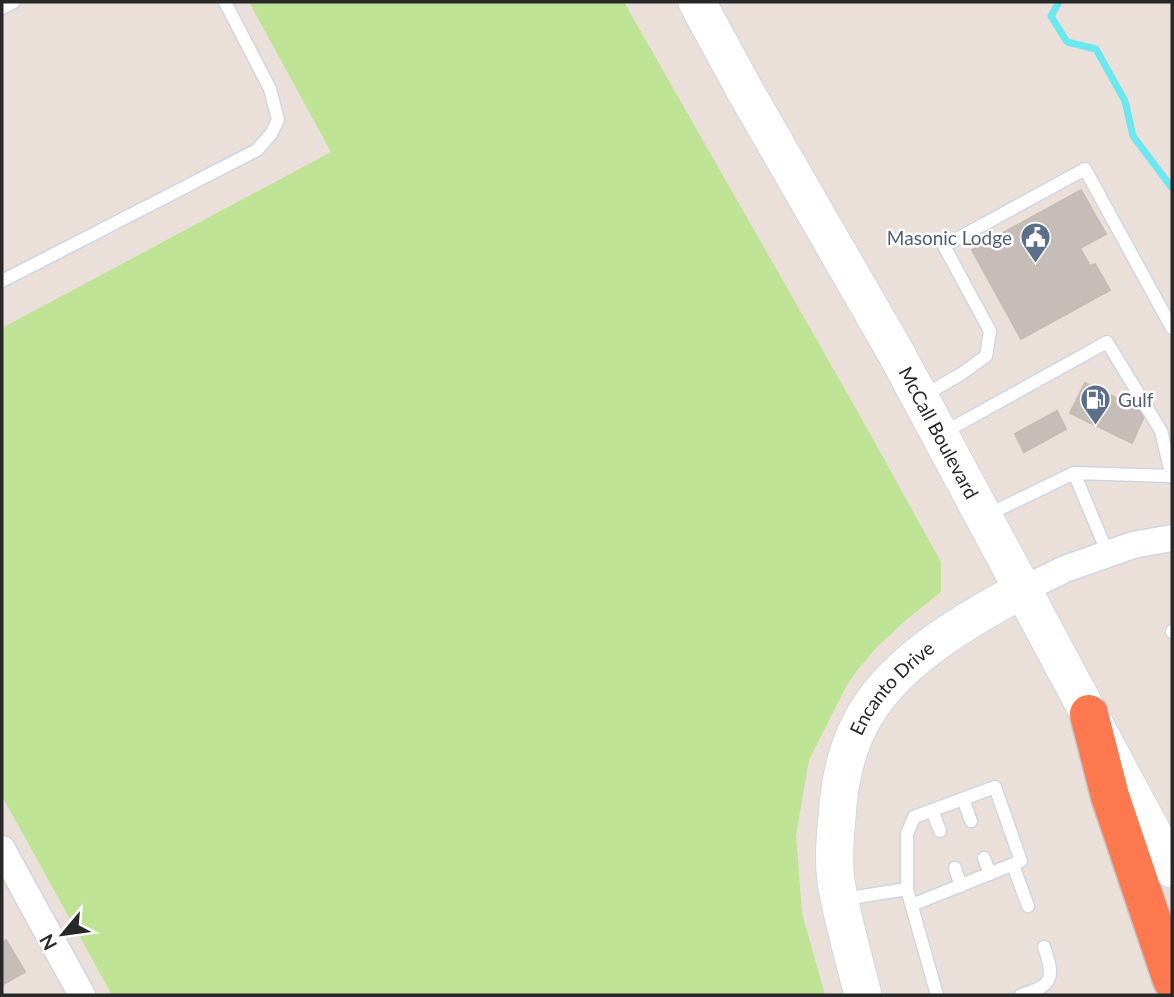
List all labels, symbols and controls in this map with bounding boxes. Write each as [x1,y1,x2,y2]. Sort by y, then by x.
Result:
public building icon: Masonic Lodge [1018,221,1052,265]
place label: Masonic Lodge [887,226,1012,249]
street label: McCall Boulevard [894,363,984,502]
fuel station icon: Gulf [1078,383,1112,427]
place label: Gulf [1118,388,1154,411]
street label: Encanto Drive [844,636,938,739]
north arrow [28,899,98,969]
text: N [34,931,61,954]

